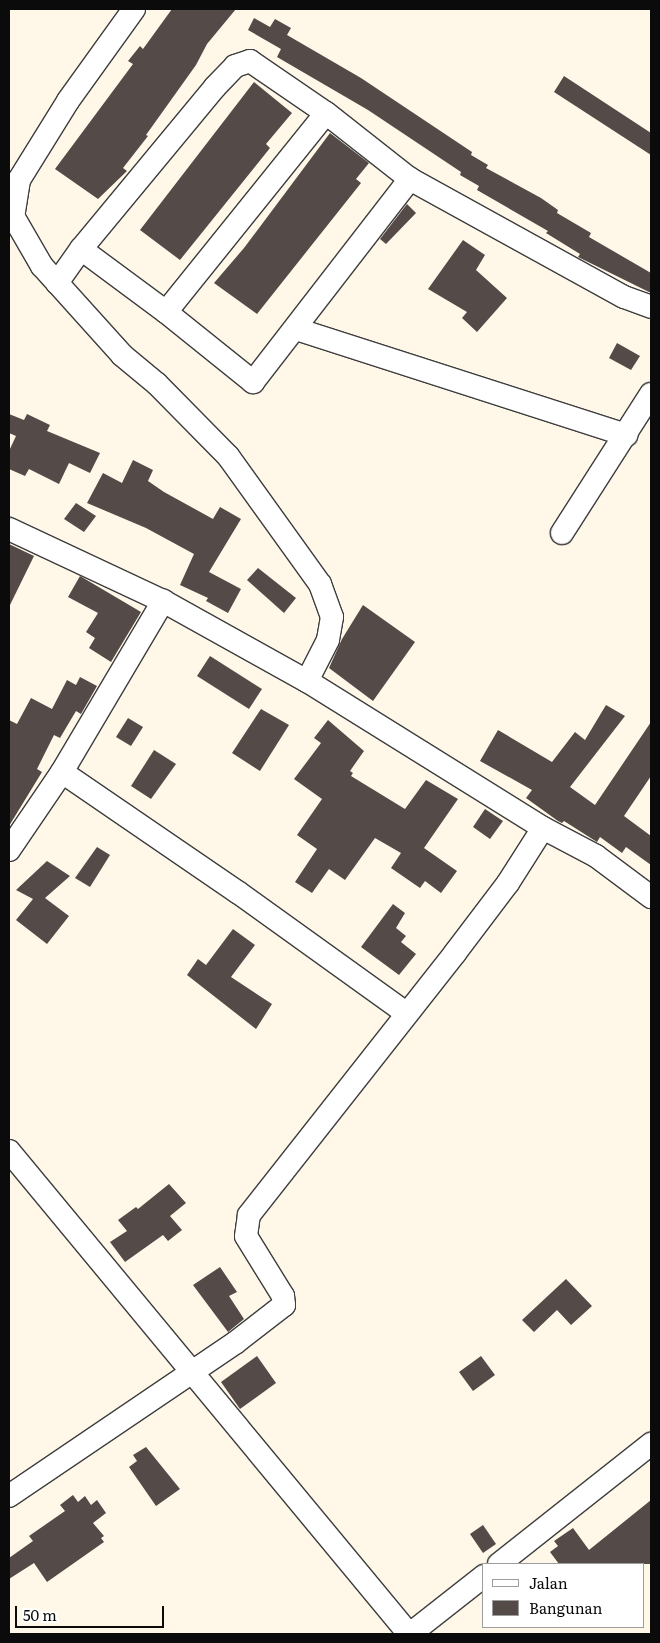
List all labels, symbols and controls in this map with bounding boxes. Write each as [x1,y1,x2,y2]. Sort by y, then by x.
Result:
legend [482,1563,645,1628]
text: Jalan [529,1571,568,1594]
scale bar [18,1596,166,1628]
text: Bangunan [529,1596,602,1619]
text: 50 m [23,1603,57,1626]

